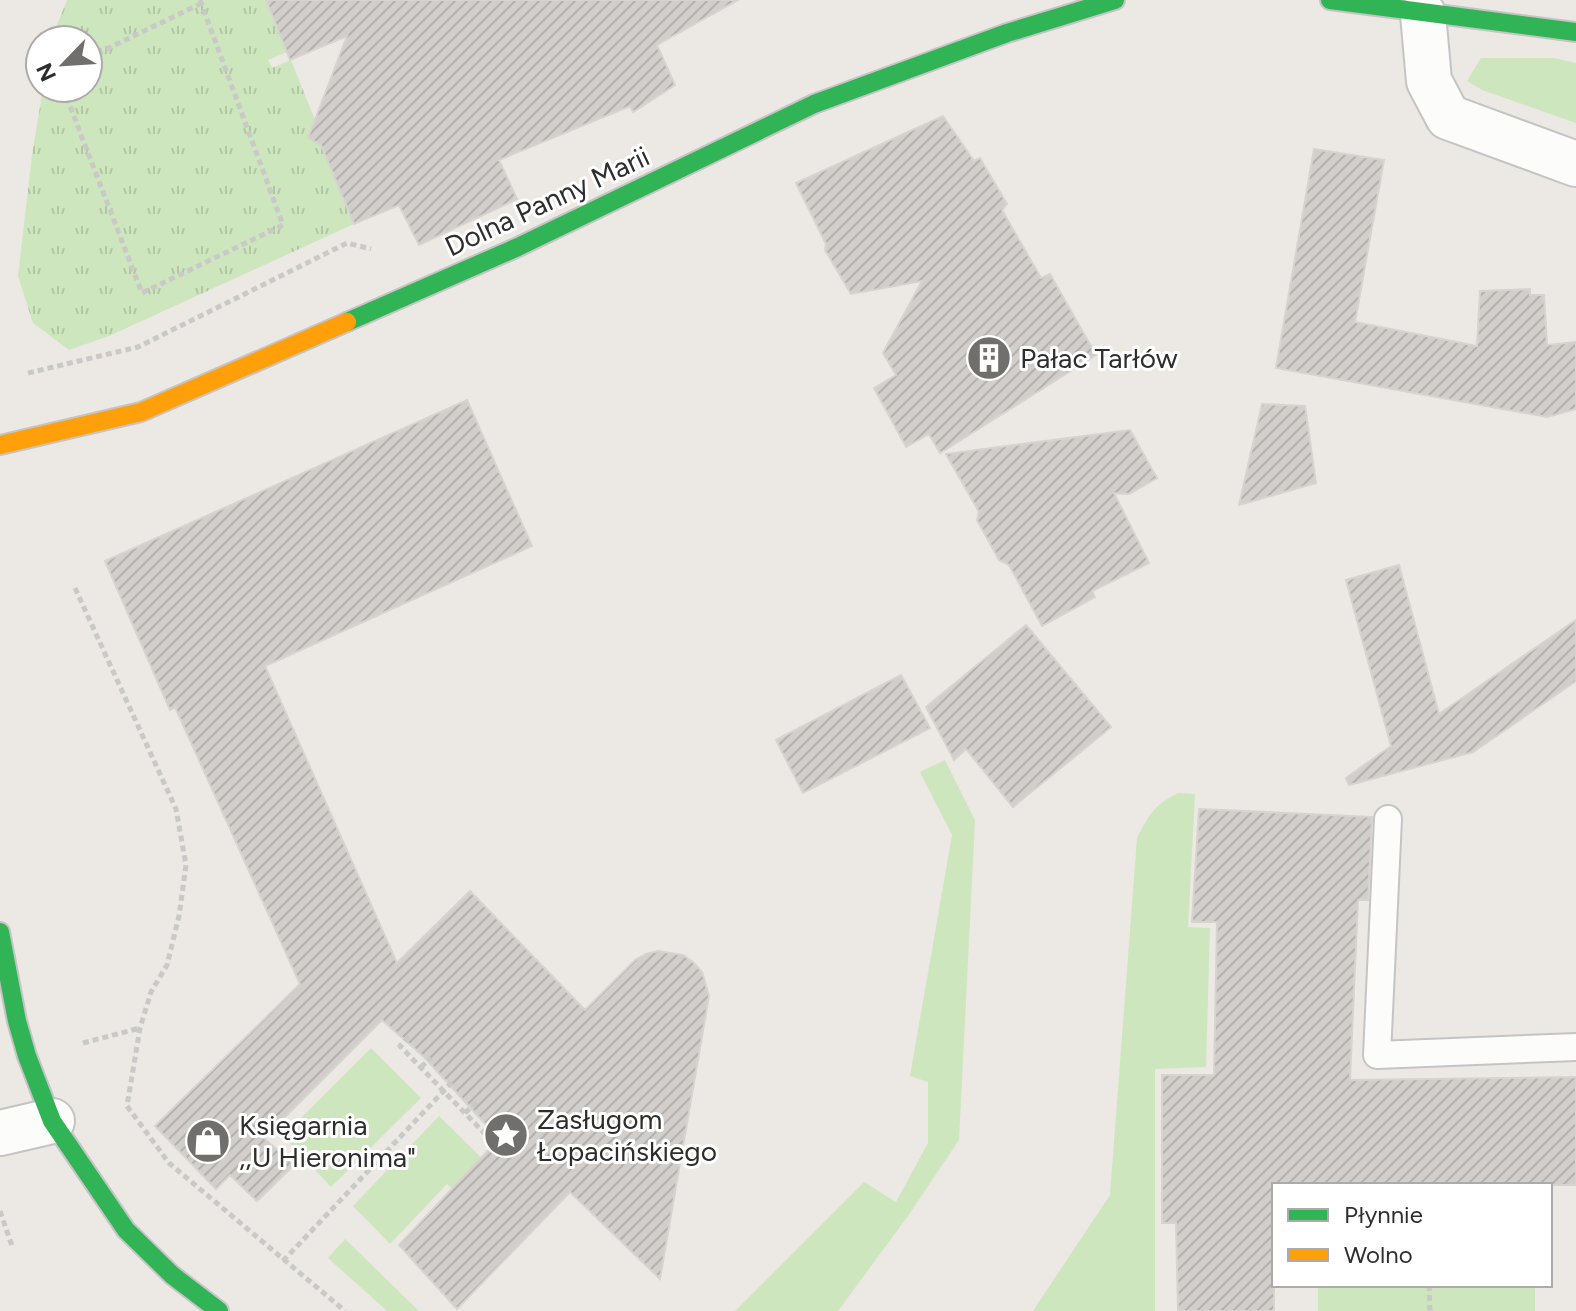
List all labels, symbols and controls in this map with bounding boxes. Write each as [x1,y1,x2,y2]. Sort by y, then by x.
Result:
north arrow [24,24,104,104]
text: N [30,59,62,86]
street label: Dolna Panny Marii [439,139,655,263]
building icon: Pałac Tarłów [965,334,1013,382]
place label: Pałac Tarłów [1020,341,1178,375]
place label: Zasługom Łopacińskiego [537,1102,717,1168]
place label: Księgarnia ,,U Hieronima" [239,1108,416,1174]
place icon: Zasługom Łopacińskiego [482,1111,530,1159]
shop icon: Księgarnia ,,U Hieronima" [184,1117,232,1165]
legend [1272,1183,1552,1287]
text: Płynnie [1344,1200,1423,1229]
text: Wolno [1344,1240,1413,1269]

